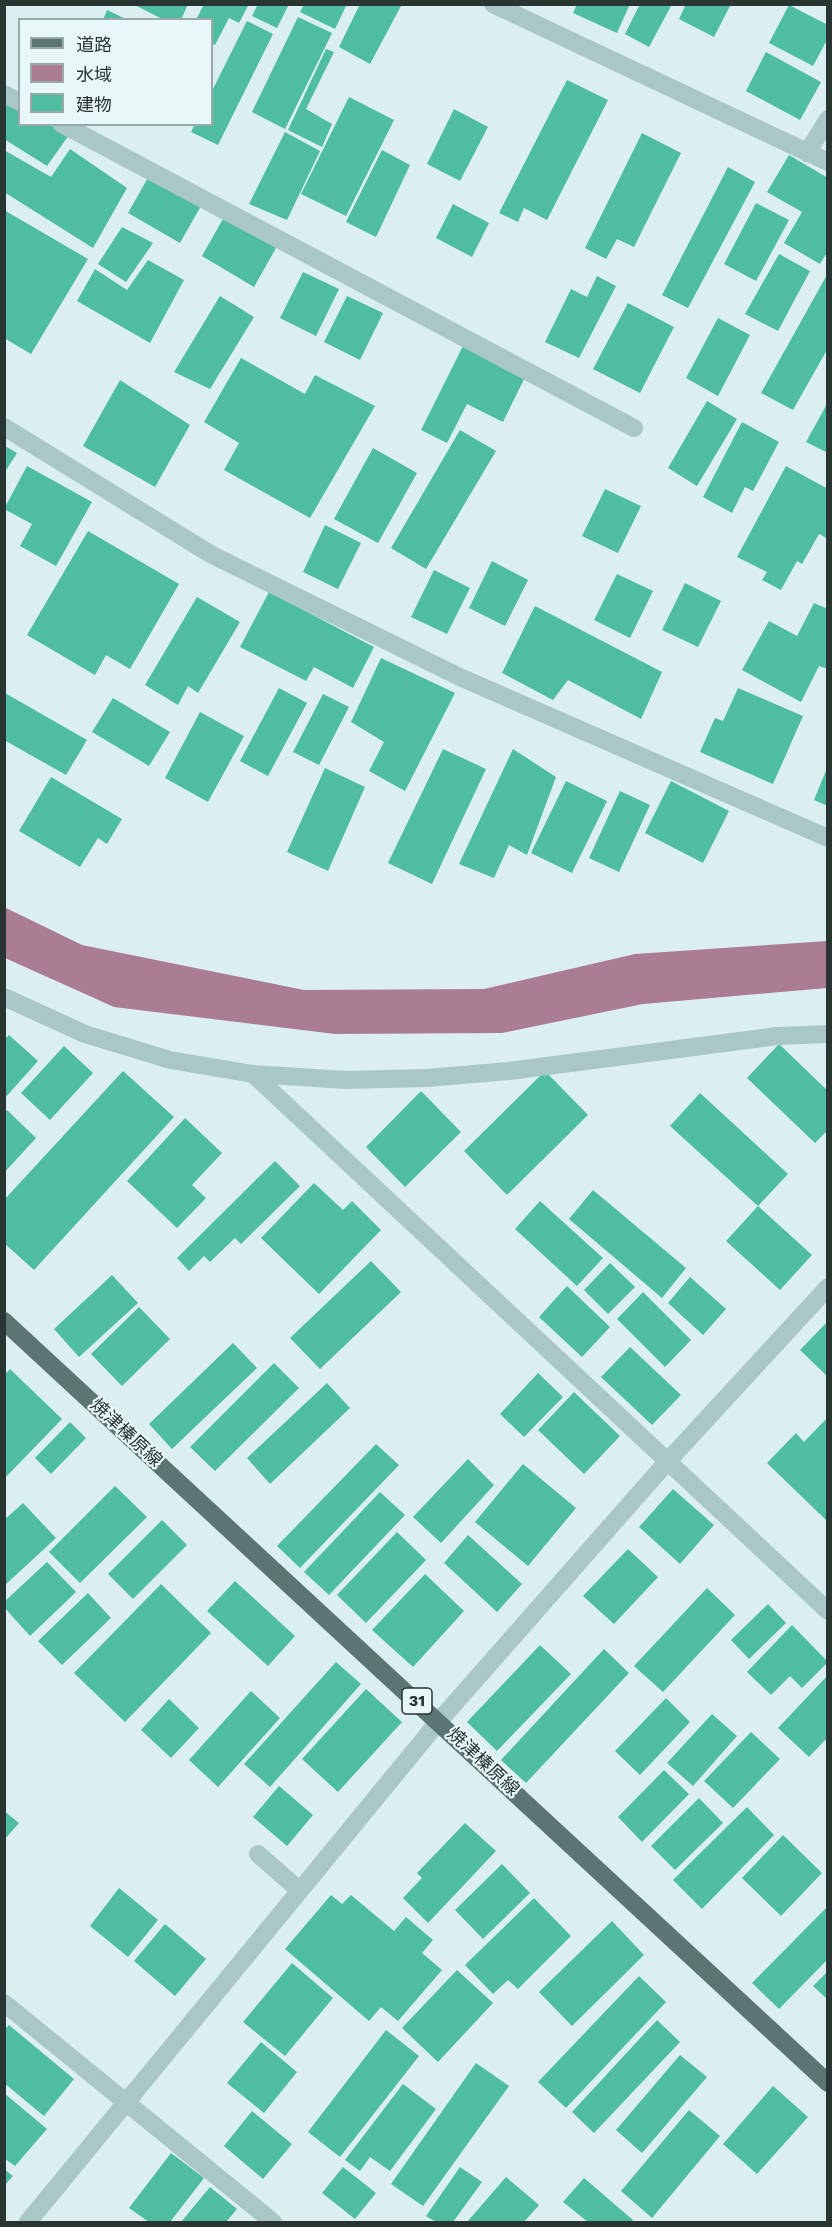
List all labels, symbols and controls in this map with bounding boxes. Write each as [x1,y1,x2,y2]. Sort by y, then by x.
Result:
legend [18,18,213,126]
text: 道路 [76,34,112,55]
text: 水域 [76,64,112,85]
text: 建物 [76,94,112,115]
street label: 焼津榛原線 [86,1394,166,1472]
road number: 31 [402,1688,432,1714]
street label: 焼津榛原線 [443,1723,523,1801]

